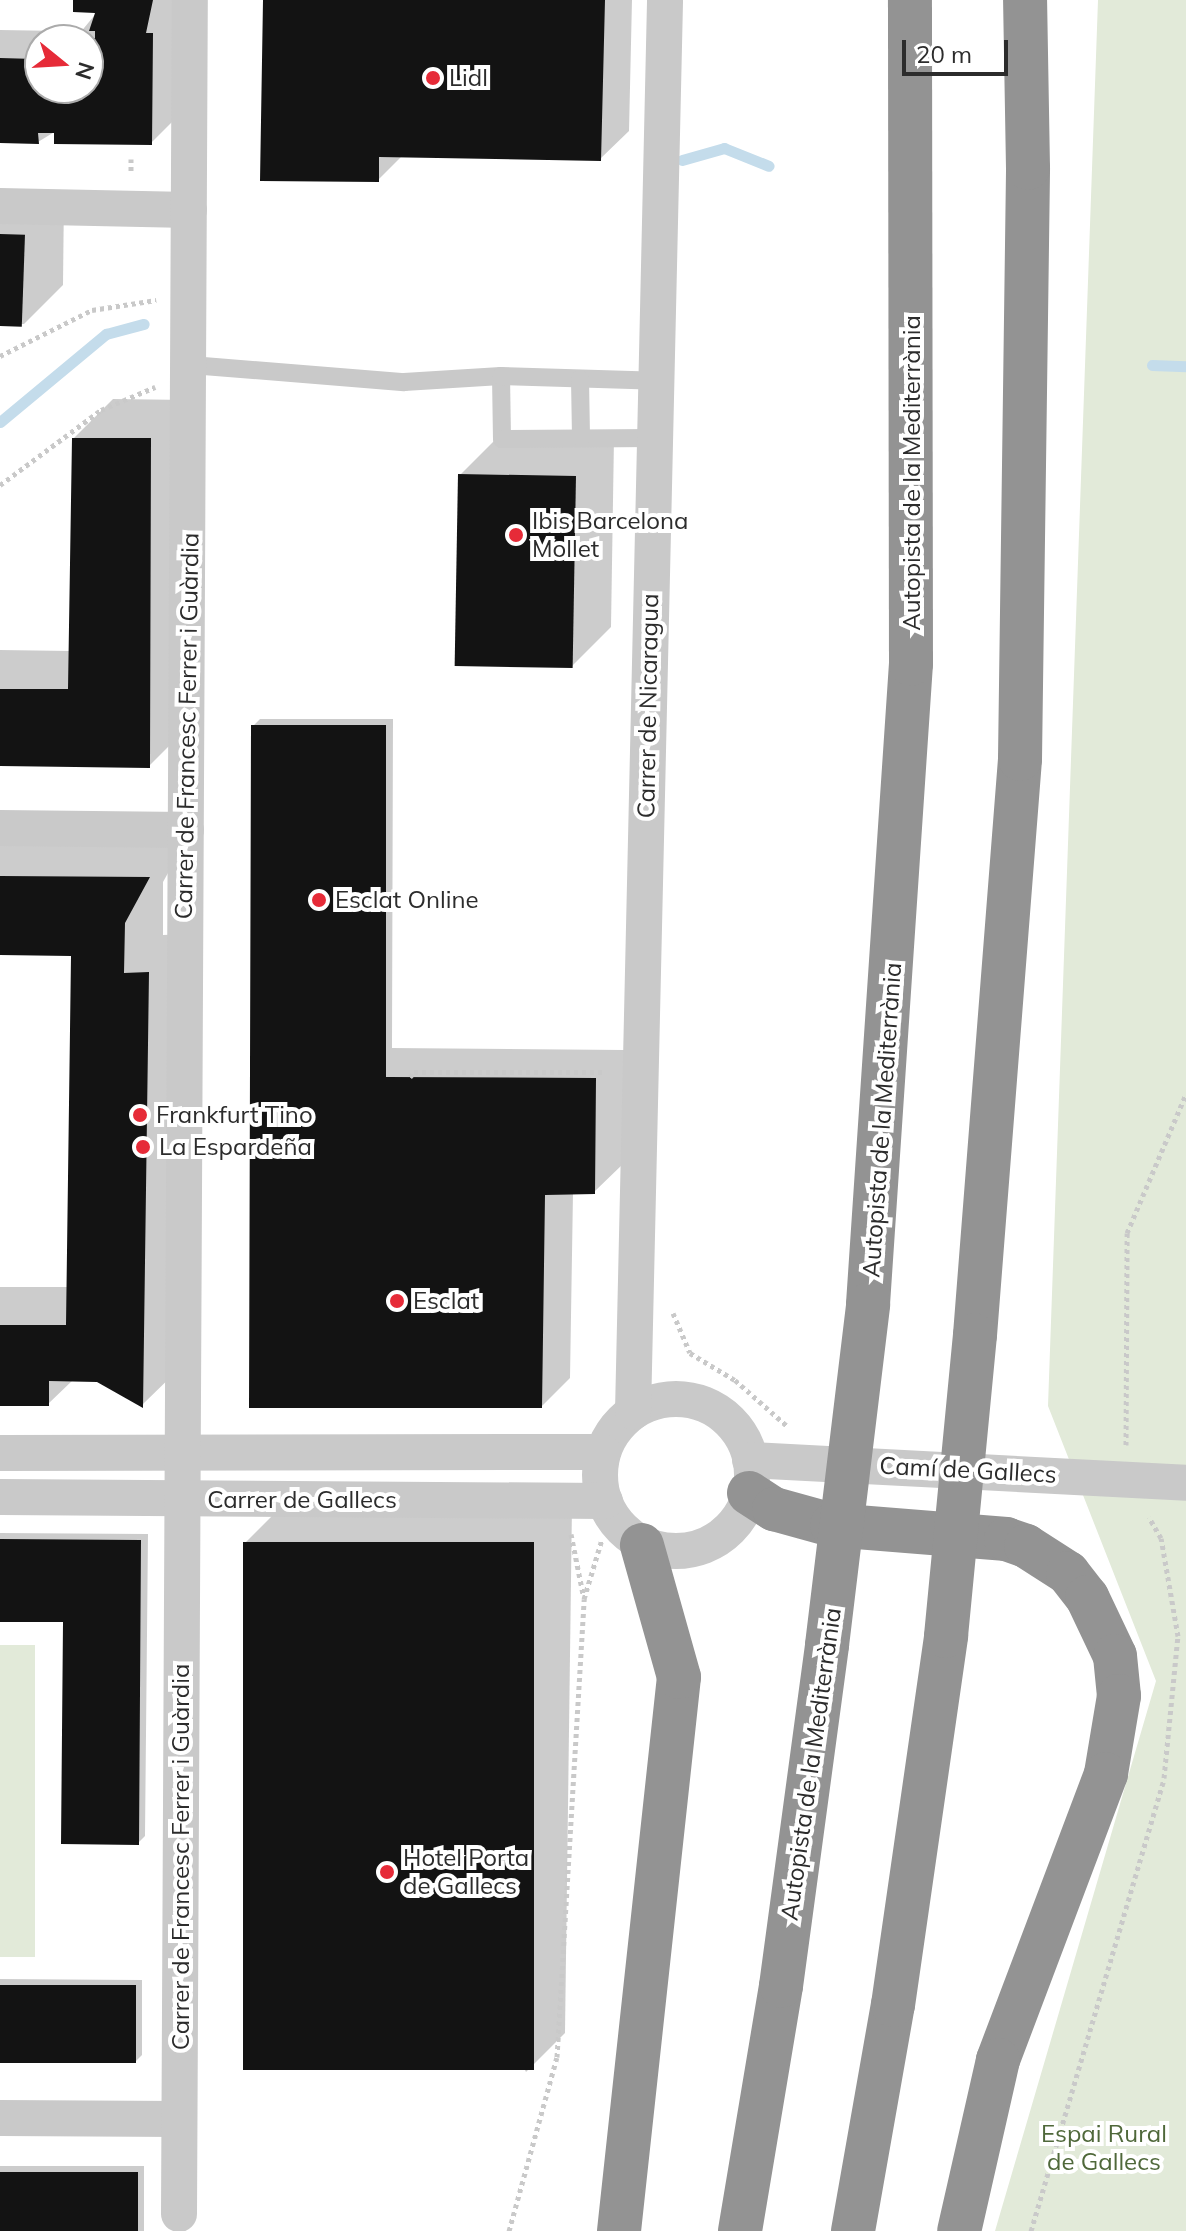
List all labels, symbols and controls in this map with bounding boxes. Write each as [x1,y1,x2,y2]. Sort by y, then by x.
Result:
north arrow [24,24,104,104]
scale bar [906,24,1012,74]
text: 20 m [916,39,972,69]
text: N [69,59,101,83]
place label: Lidl [449,64,488,92]
marker: Lidl [424,69,442,87]
street label: Autopista de la Mediterrània [898,315,926,631]
place label: Ibis Barcelona Mollet [532,507,688,563]
marker: Ibis Barcelona Mollet [507,526,525,544]
street label: Carrer de Francesc Ferrer i Guàrdia [169,532,205,920]
street label: Carrer de Nicaragua [632,593,664,819]
place label: Esclat Online [335,886,479,914]
marker: Esclat Online [310,891,328,909]
street label: Autopista de la Mediterrània [857,962,907,1278]
place label: Frankfurt Tino [156,1101,313,1129]
marker: Frankfurt Tino [131,1106,149,1124]
place label: La Espardeña [159,1133,312,1161]
marker: La Espardeña [134,1138,152,1156]
place label: Esclat [413,1287,479,1315]
marker: Esclat [388,1292,406,1310]
street label: Camí de Gallecs [879,1451,1057,1489]
street label: Carrer de Gallecs [207,1486,397,1514]
street label: Autopista de la Mediterrània [775,1606,847,1922]
street label: Carrer de Francesc Ferrer i Guàrdia [167,1664,195,2050]
place label: Hotel Porta de Gallecs [403,1844,529,1900]
marker: Hotel Porta de Gallecs [378,1863,396,1881]
park label: Espai Rural de Gallecs [1041,2120,1167,2176]

